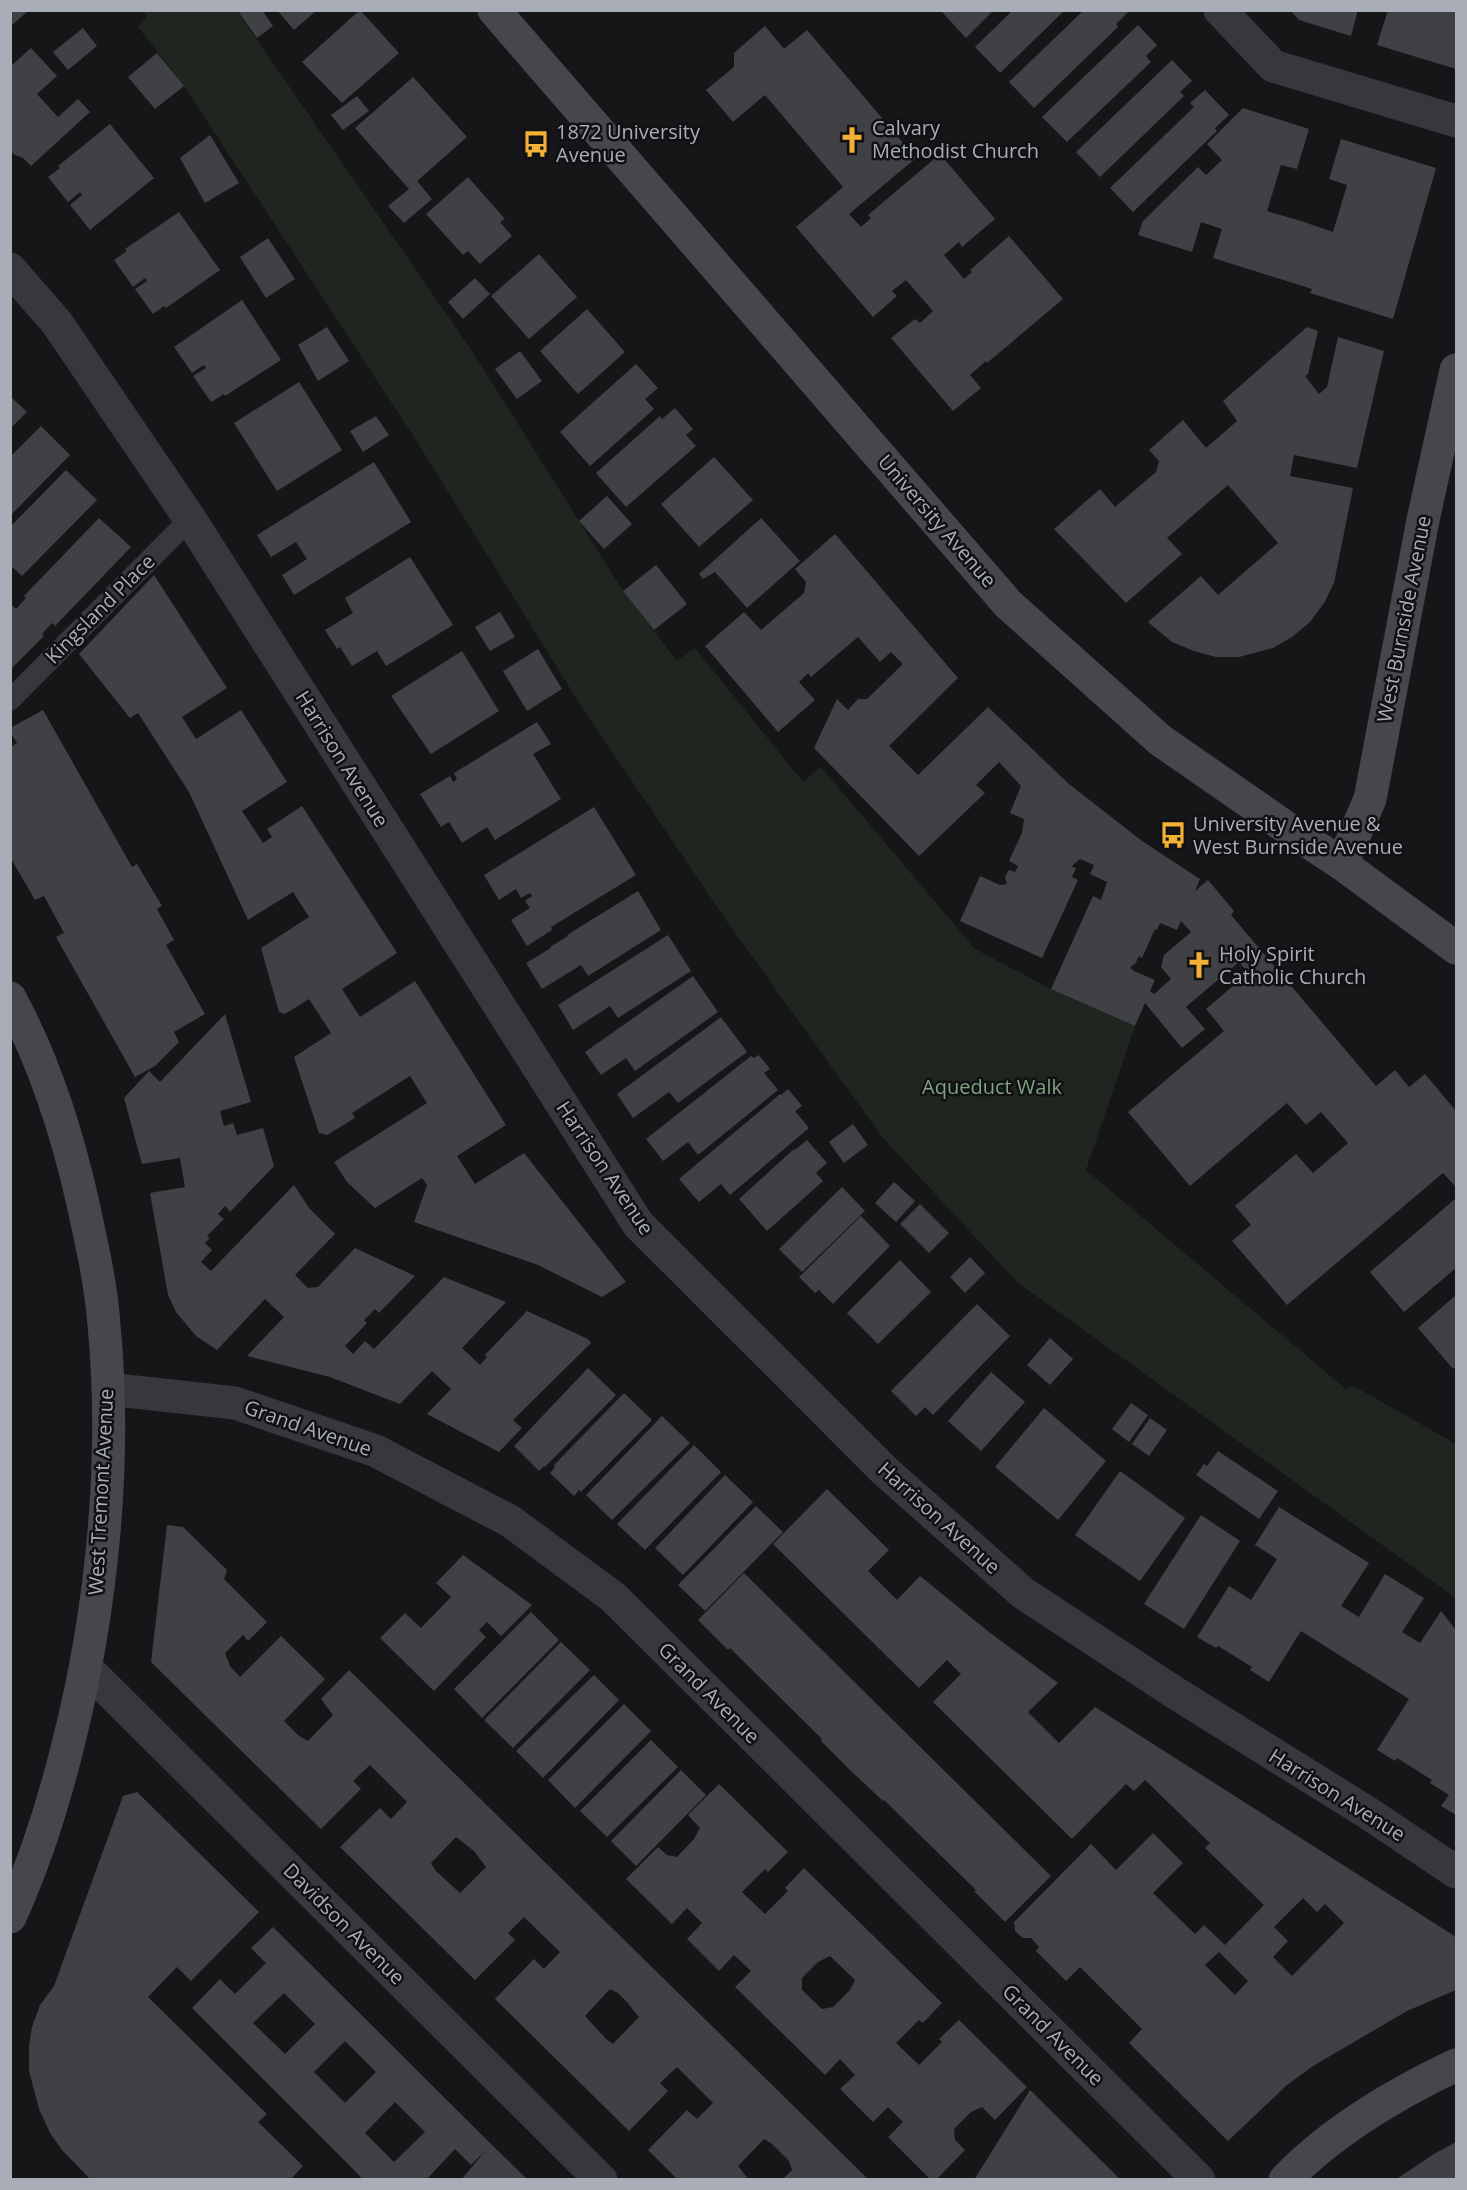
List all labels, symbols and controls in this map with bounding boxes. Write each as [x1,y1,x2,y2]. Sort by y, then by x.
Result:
place label: Calvary Methodist Church [872,114,1039,164]
place label: 1872 University Avenue [556,118,701,168]
church icon: Calvary Methodist Church [837,125,867,155]
bus stop icon: 1872 University Avenue [521,129,551,159]
street label: University Avenue [872,448,1003,593]
street label: West Burnside Avenue [1370,513,1437,725]
street label: Kingsland Place [39,548,160,669]
street label: Harrison Avenue [290,685,395,832]
place label: University Avenue & West Burnside Avenue [1193,810,1403,860]
bus stop icon: University Avenue & West Burnside Avenue [1158,820,1188,850]
place label: Holy Spirit Catholic Church [1219,940,1366,990]
church icon: Holy Spirit Catholic Church [1184,950,1214,980]
park label: Aqueduct Walk [922,1073,1062,1100]
street label: Harrison Avenue [551,1096,660,1240]
street label: West Tremont Avenue [82,1388,119,1596]
street label: Grand Avenue [241,1393,376,1462]
street label: Harrison Avenue [872,1455,1006,1580]
street label: Grand Avenue [653,1636,766,1749]
street label: Harrison Avenue [1264,1742,1411,1847]
street label: Davidson Avenue [278,1857,411,1990]
street label: Grand Avenue [997,1978,1110,2091]

